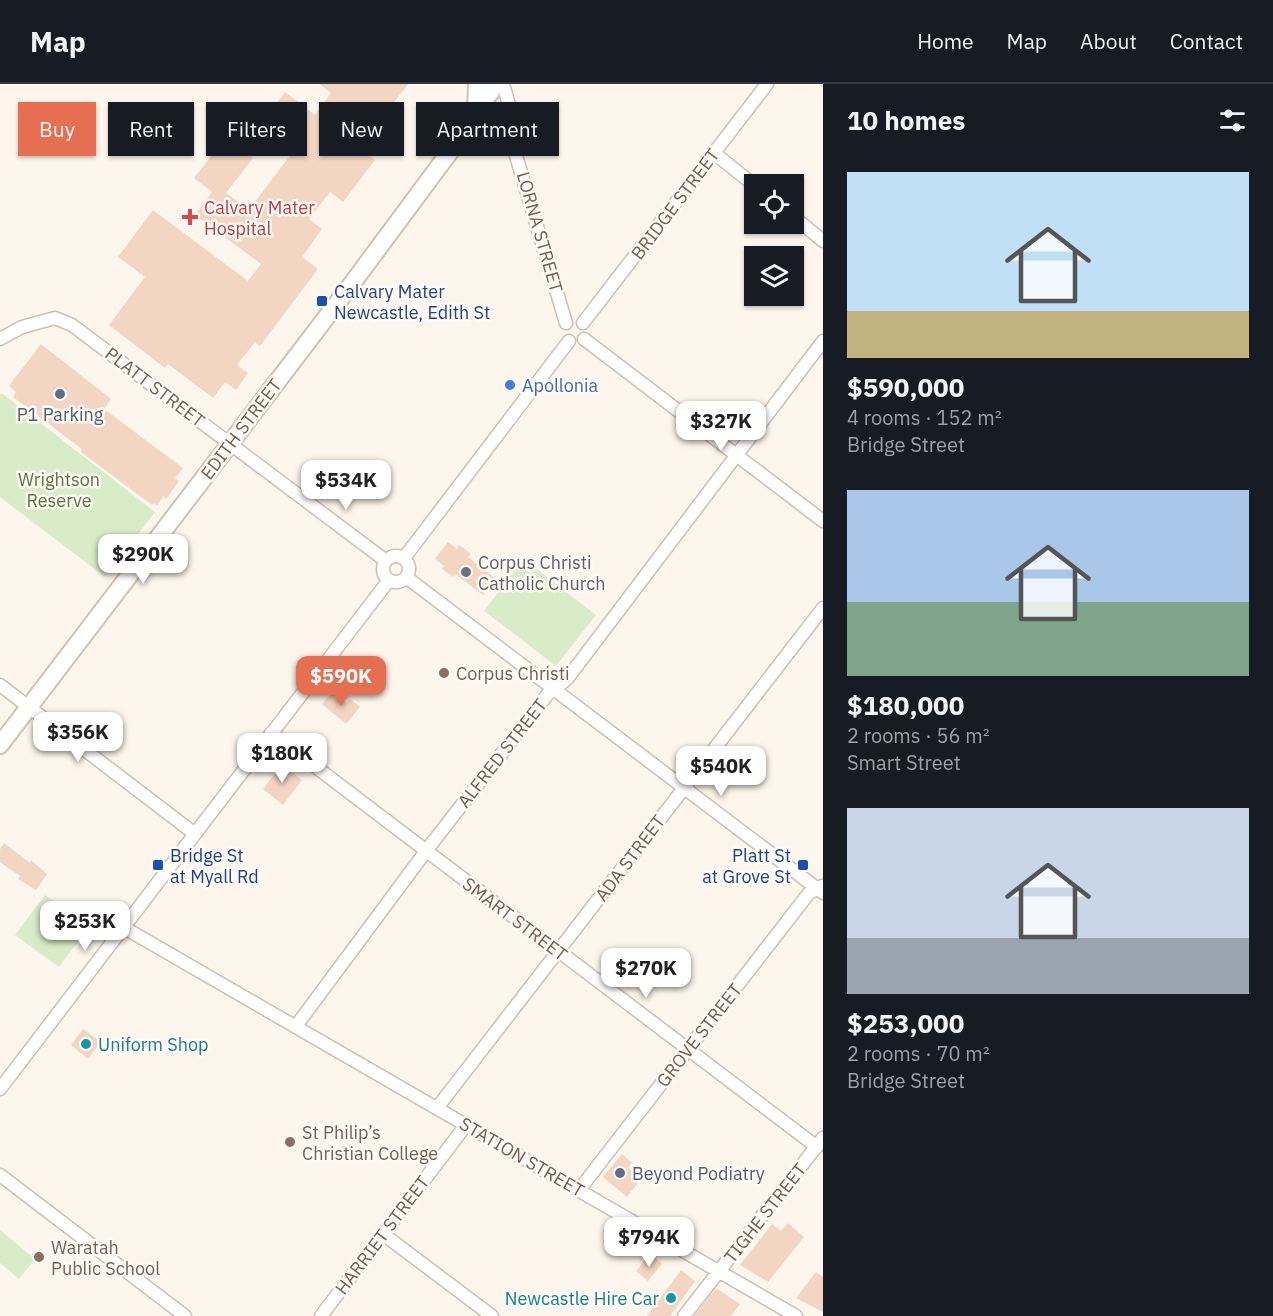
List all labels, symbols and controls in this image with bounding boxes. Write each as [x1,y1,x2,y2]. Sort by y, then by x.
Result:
text: Map [30,23,86,60]
text: Home [917,27,974,55]
text: Map [1007,27,1047,55]
text: About [1080,27,1137,55]
text: Contact [1170,27,1243,55]
chip: Buy [18,102,96,156]
chip: Rent [108,102,194,156]
chip: Filters [206,102,307,156]
chip: New [319,102,404,156]
chip: Apartment [416,102,559,156]
text: 10 homes [847,103,965,137]
icon: filters [1216,104,1249,137]
street label: BRIDGE STREET [626,144,724,264]
street label: LORNA STREET [512,169,568,295]
map controls [744,174,804,306]
button: locate [744,174,804,234]
place label: Calvary Mater Hospital [204,196,315,240]
marker: Calvary Mater Hospital [181,208,199,226]
icon: home [994,211,1102,319]
button: layers [744,246,804,306]
place label: Calvary Mater Newcastle, Edith St [334,280,490,324]
marker: Calvary Mater Newcastle, Edith St [315,294,329,308]
street label: PLATT STREET [100,342,210,432]
text: $590,000 [847,370,964,404]
street label: EDITH STREET [196,374,286,484]
place label: Apollonia [522,374,599,397]
marker: Apollonia [503,378,517,392]
marker: P1 Parking [53,387,67,401]
pin: $327K [679,401,763,452]
place label: P1 Parking [17,403,104,426]
text: 4 rooms · 152 m² [847,404,1002,431]
text: $327K [690,407,752,434]
text: Bridge Street [847,431,965,458]
pin: $534K [304,460,388,511]
text: $534K [315,466,377,493]
park label: Wrightson Reserve [18,468,100,512]
icon: home [994,529,1102,637]
pin: $290K [101,534,185,585]
text: $290K [112,540,174,567]
place label: Corpus Christi Catholic Church [478,551,606,595]
marker: Corpus Christi Catholic Church [459,565,473,579]
pin: $590K [299,656,383,707]
text: $590K [310,662,372,689]
place label: Corpus Christi [456,662,570,685]
marker: Corpus Christi [437,666,451,680]
text: $180,000 [847,688,964,722]
street label: ALFRED STREET [452,694,552,812]
pin: $356K [36,712,120,763]
text: $356K [47,718,109,745]
text: 2 rooms · 56 m² [847,722,990,749]
pin: $180K [240,733,324,784]
text: $180K [251,739,313,766]
pin: $540K [679,746,763,797]
text: Smart Street [847,749,961,776]
text: $540K [690,752,752,779]
street label: ADA STREET [590,810,670,906]
place label: Bridge St at Myall Rd [170,844,259,888]
place label: Platt St at Grove St [702,844,791,888]
icon: home [994,847,1102,955]
marker: Bridge St at Myall Rd [151,858,165,872]
marker: Platt St at Grove St [796,858,810,872]
street label: SMART STREET [458,872,572,966]
pin: $253K [43,901,127,952]
text: $253K [54,907,116,934]
pin: $270K [604,948,688,999]
text: $270K [615,954,677,981]
street label: GROVE STREET [651,979,747,1091]
text: $253,000 [847,1006,964,1040]
place label: Uniform Shop [98,1033,209,1056]
marker: Uniform Shop [79,1037,93,1051]
text: 2 rooms · 70 m² [847,1040,990,1067]
text: Bridge Street [847,1067,965,1094]
street label: STATION STREET [456,1112,588,1202]
place label: St Philip’s Christian College [302,1121,438,1165]
marker: St Philip’s Christian College [283,1135,297,1149]
street label: TIGHE STREET [719,1158,811,1268]
place label: Beyond Podiatry [632,1162,765,1185]
marker: Beyond Podiatry [613,1166,627,1180]
street label: HARRIET STREET [330,1171,434,1299]
pin: $794K [607,1217,691,1268]
text: $794K [618,1223,680,1250]
place label: Waratah Public School [51,1236,160,1280]
marker: Waratah Public School [32,1250,46,1264]
place label: Newcastle Hire Car [505,1287,659,1310]
marker: Newcastle Hire Car [664,1291,678,1305]

